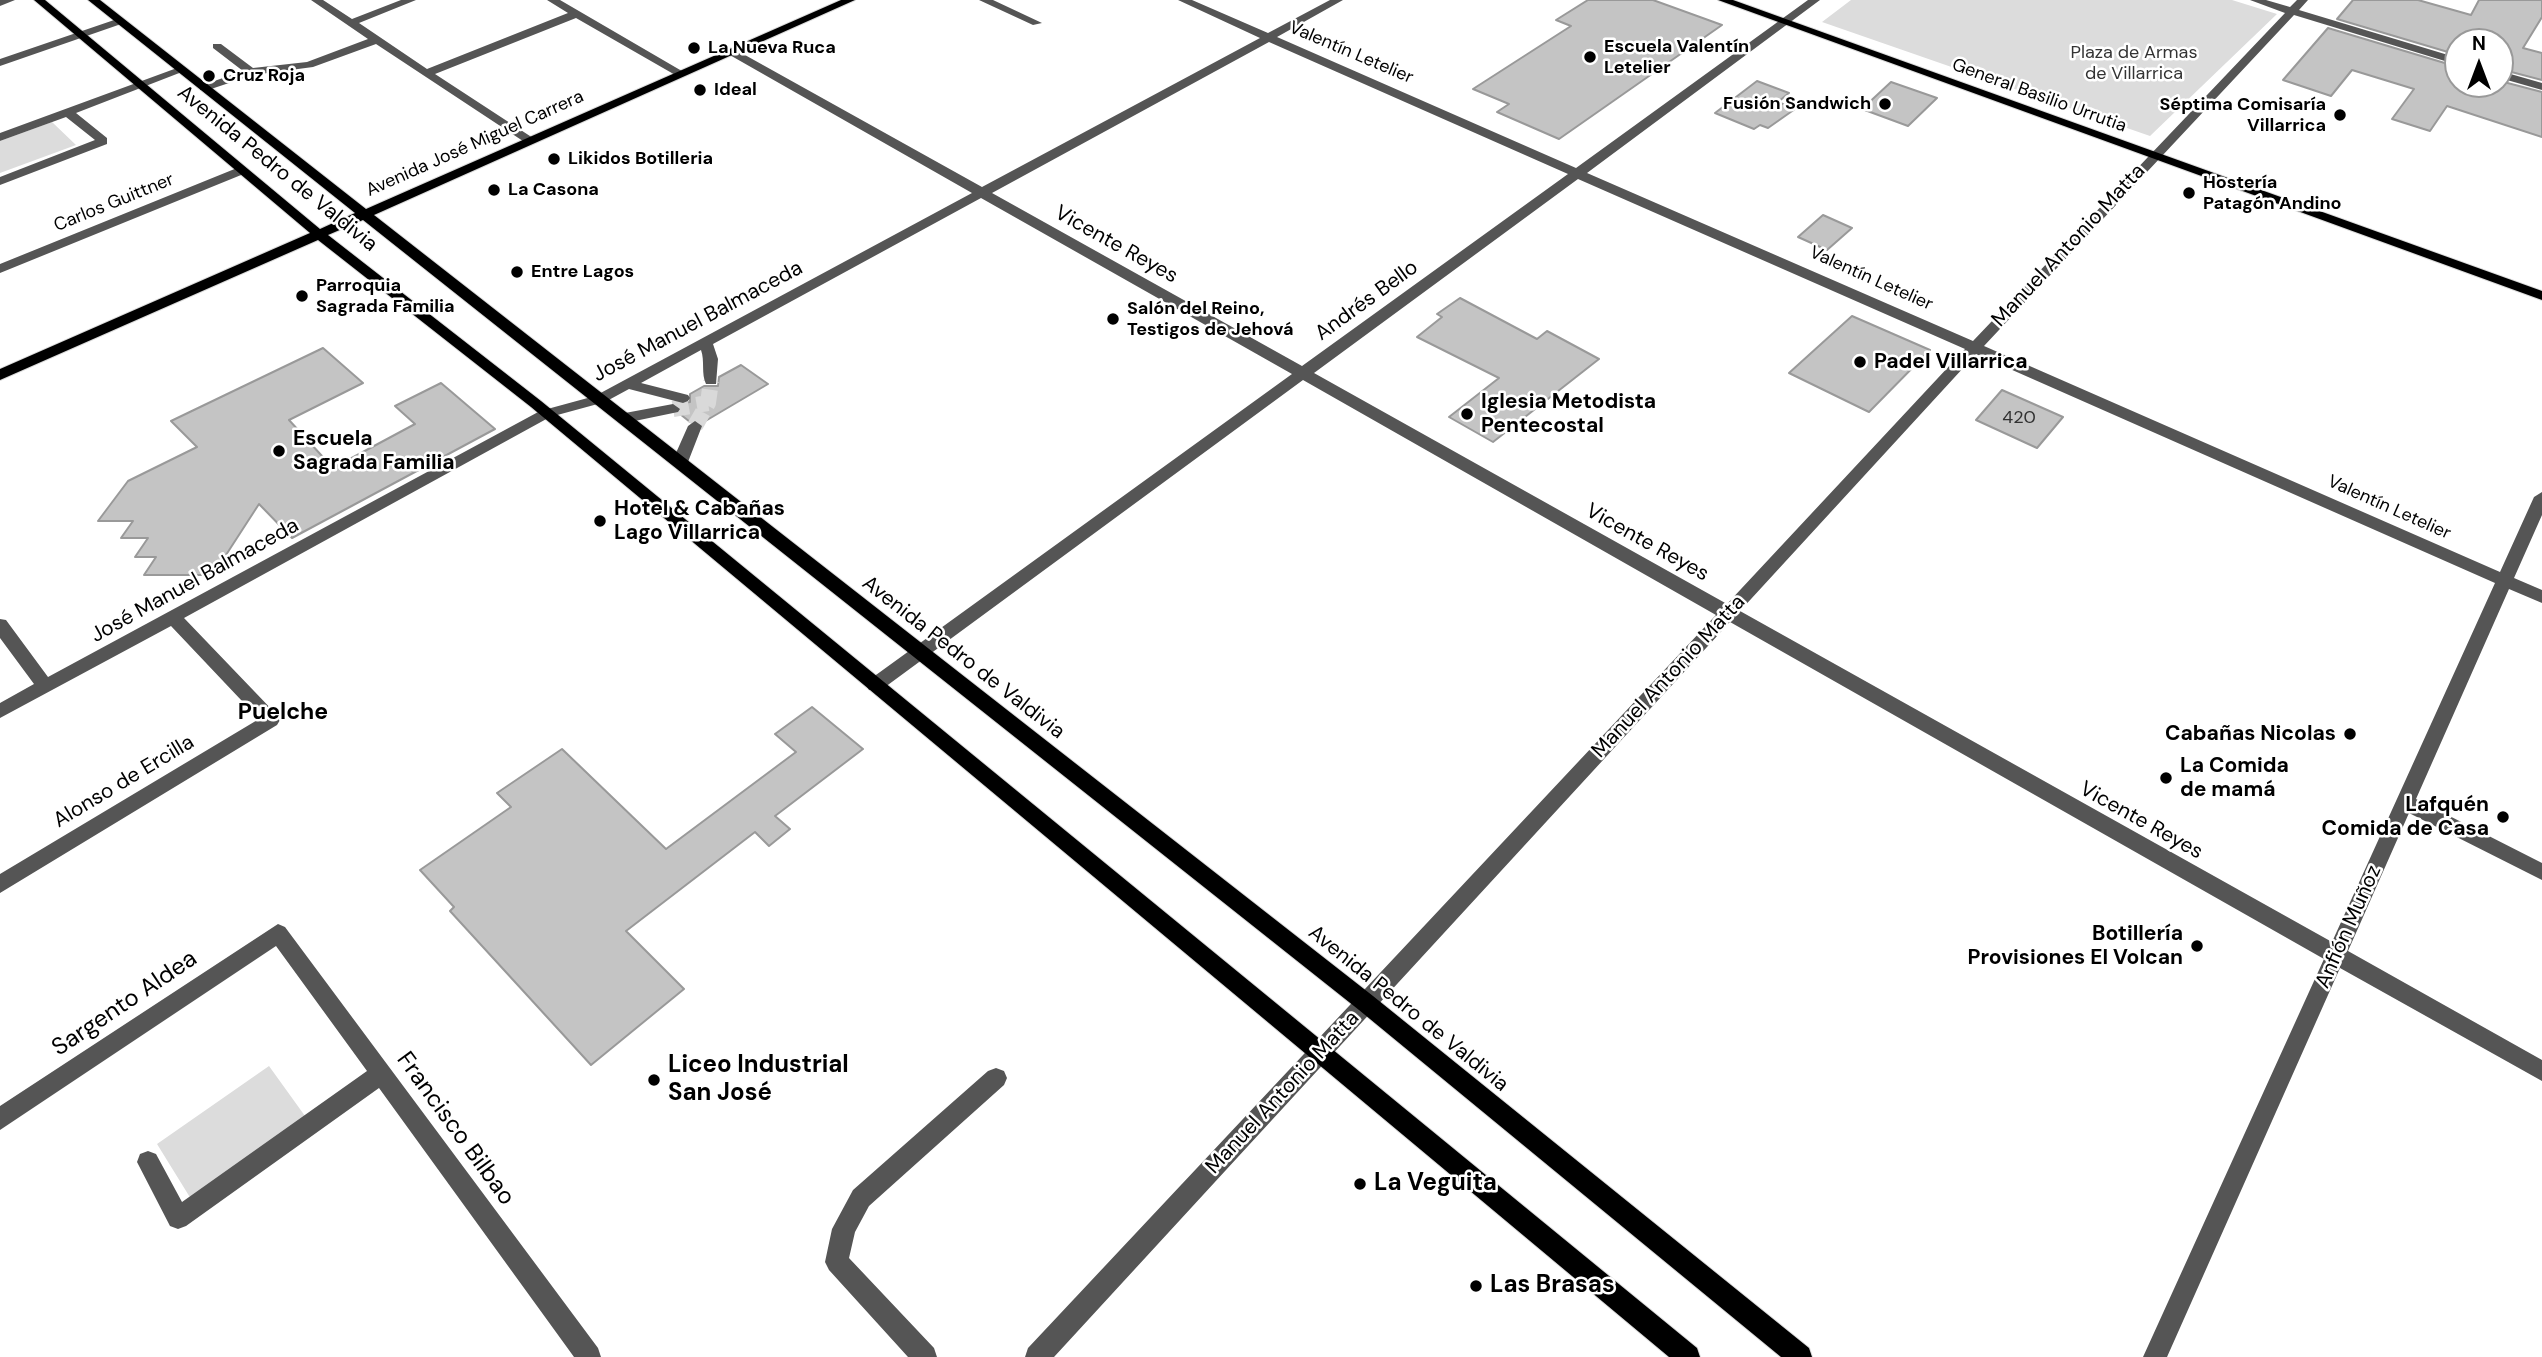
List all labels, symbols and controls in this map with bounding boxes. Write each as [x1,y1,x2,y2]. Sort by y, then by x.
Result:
street label: Valentín Letelier [1286,17,1416,89]
north arrow [2444,28,2514,98]
text: N [2472,31,2486,56]
place label: Escuela Valentín Letelier [1604,36,1749,78]
place label: La Nueva Ruca [708,37,836,59]
marker: La Nueva Ruca [686,40,702,56]
park label: Plaza de Armas de Villarrica [2071,42,2197,84]
marker: Escuela Valentín Letelier [1582,49,1598,65]
street label: General Basilio Urrutia [1949,54,2129,138]
place label: Cruz Roja [223,65,305,87]
marker: Cruz Roja [201,68,217,84]
place label: Ideal [714,79,757,101]
street label: Avenida Pedro de Valdivia [172,81,382,257]
marker: Ideal [692,82,708,98]
street label: Avenida José Miguel Carrera [363,86,587,202]
place label: Fusión Sandwich [1723,93,1871,115]
place label: Séptima Comisaría Villarrica [2159,94,2326,136]
marker: Fusión Sandwich [1877,96,1893,112]
marker: Séptima Comisaría Villarrica [2332,107,2348,123]
place label: Likidos Botilleria [568,148,713,170]
marker: Likidos Botilleria [546,151,562,167]
street label: Manuel Antonio Matta [1987,159,2151,333]
street label: Carlos Guittner [51,169,177,237]
place label: Hostería Patagón Andino [2203,172,2342,214]
place label: La Casona [508,179,599,201]
marker: La Casona [486,182,502,198]
marker: Hostería Patagón Andino [2181,185,2197,201]
street label: Vicente Reyes [1050,201,1182,289]
street label: Valentín Letelier [1806,242,1936,316]
street label: Andrés Bello [1311,255,1423,347]
street label: José Manuel Balmaceda [589,256,807,388]
place label: Entre Lagos [531,261,634,283]
marker: Entre Lagos [509,264,525,280]
place label: Parroquia Sagrada Familia [316,275,455,318]
marker: Parroquia Sagrada Familia [294,288,310,304]
place label: Salón del Reino, Testigos de Jehová [1127,298,1293,340]
marker: Salón del Reino, Testigos de Jehová [1105,311,1121,327]
place label: Padel Villarrica [1874,349,2028,375]
marker: Padel Villarrica [1852,354,1868,370]
place label: Iglesia Metodista Pentecostal [1481,389,1656,439]
marker: Iglesia Metodista Pentecostal [1459,406,1475,422]
house number: 420 [2002,407,2036,429]
place label: Escuela Sagrada Familia [293,426,455,476]
marker: Escuela Sagrada Familia [271,443,287,459]
street label: Valentín Letelier [2324,471,2454,545]
place label: Hotel & Cabañas Lago Villarrica [614,496,785,546]
street label: Vicente Reyes [1581,499,1713,587]
street label: José Manuel Balmaceda [87,513,303,649]
marker: Hotel & Cabañas Lago Villarrica [592,513,608,529]
street label: Avenida Pedro de Valdivia [857,571,1069,745]
street label: Manuel Antonio Matta [1587,590,1751,764]
district label: Puelche [238,699,328,727]
place label: Cabañas Nicolas [2165,721,2336,747]
marker: Cabañas Nicolas [2342,726,2358,742]
street label: Alonso de Ercilla [49,730,199,834]
place label: La Comida de mamá [2180,753,2289,803]
marker: La Comida de mamá [2158,770,2174,786]
street label: Vicente Reyes [2075,777,2207,865]
place label: Lafquén Comida de Casa [2322,792,2489,842]
marker: Lafquén Comida de Casa [2495,809,2511,825]
street label: Anfión Muñoz [2311,862,2387,992]
street label: Avenida Pedro de Valdivia [1303,921,1513,1097]
place label: Botillería Provisiones El Volcan [1968,921,2183,971]
marker: Botillería Provisiones El Volcan [2189,938,2205,954]
street label: Sargento Aldea [47,945,203,1063]
street label: Manuel Antonio Matta [1201,1006,1365,1180]
street label: Francisco Bilbao [390,1047,520,1211]
place label: Liceo Industrial San José [668,1052,849,1108]
marker: Liceo Industrial San José [646,1072,662,1088]
place label: La Veguita [1374,1170,1497,1198]
marker: La Veguita [1352,1176,1368,1192]
place label: Las Brasas [1490,1272,1615,1300]
marker: Las Brasas [1468,1278,1484,1294]

